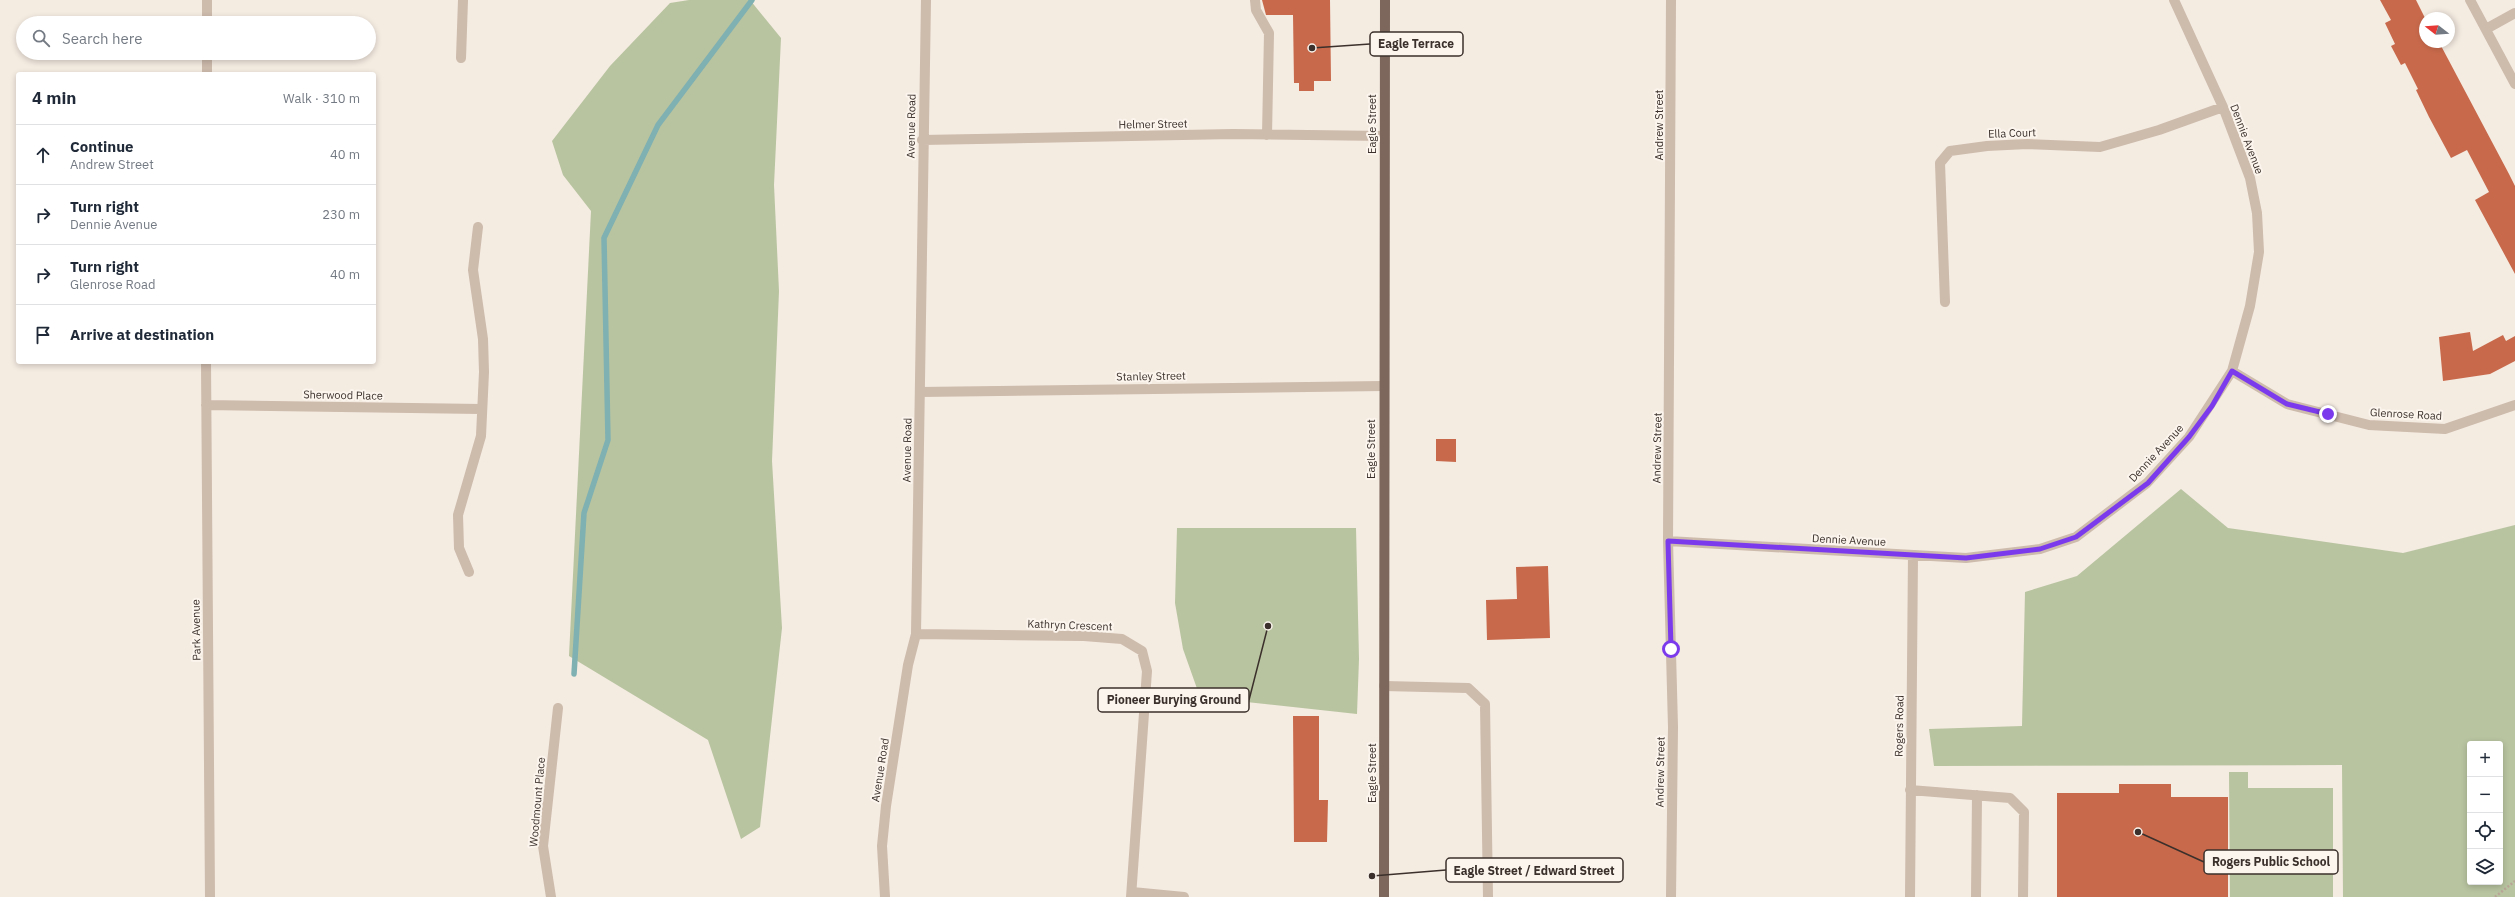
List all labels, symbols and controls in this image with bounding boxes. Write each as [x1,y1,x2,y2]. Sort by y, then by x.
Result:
north arrow [2419,12,2455,48]
search box [16,16,376,60]
icon: search [30,27,52,49]
text: Search here [62,29,142,48]
callout: Eagle Terrace [1370,32,1463,56]
text: Eagle Terrace [1378,36,1454,51]
text: 4 min [32,87,76,109]
street label: Andrew Street [1652,89,1666,160]
text: Walk · 310 m [283,90,360,107]
street label: Avenue Road [903,94,919,158]
street label: Eagle Street [1365,94,1379,154]
street label: Dennie Avenue [2227,102,2267,176]
street label: Helmer Street [1118,116,1188,132]
street label: Ella Court [1988,125,2036,141]
text: Continue [70,137,134,156]
icon: ahead [32,144,54,166]
text: 40 m [330,146,360,163]
text: Andrew Street [70,156,154,173]
text: Turn right [70,197,139,216]
icon: right [32,204,54,226]
text: 230 m [322,206,360,223]
text: Dennie Avenue [70,216,158,233]
text: Turn right [70,257,139,276]
icon: right [32,264,54,286]
text: 40 m [330,266,360,283]
text: Glenrose Road [70,276,156,293]
icon: arrive [32,324,54,346]
text: Arrive at destination [70,325,214,344]
street label: Stanley Street [1116,368,1186,384]
street label: Sherwood Place [303,387,383,403]
route end [2319,405,2337,423]
street label: Glenrose Road [2370,405,2442,423]
street label: Andrew Street [1649,412,1665,484]
street label: Avenue Road [899,418,915,482]
street label: Eagle Street [1364,419,1378,479]
street label: Dennie Avenue [2126,421,2186,485]
street label: Dennie Avenue [1812,531,1886,549]
street label: Park Avenue [188,599,204,661]
street label: Kathryn Crescent [1027,617,1113,633]
route start [1662,640,1680,658]
callout: Pioneer Burying Ground [1098,688,1249,712]
text: Pioneer Burying Ground [1107,692,1241,707]
street label: Rogers Road [1891,695,1907,757]
street label: Andrew Street [1652,736,1668,808]
street label: Avenue Road [868,737,892,803]
map controls [2467,741,2503,885]
button: + [2467,741,2503,777]
street label: Eagle Street [1365,743,1379,803]
street label: Woodmount Place [526,757,548,847]
button: − [2467,777,2503,813]
button: locate [2467,813,2503,849]
button: layers [2467,849,2503,885]
callout: Rogers Public School [2204,850,2338,874]
text: Rogers Public School [2212,854,2330,869]
callout: Eagle Street / Edward Street [1446,858,1623,882]
text: Eagle Street / Edward Street [1453,863,1615,878]

